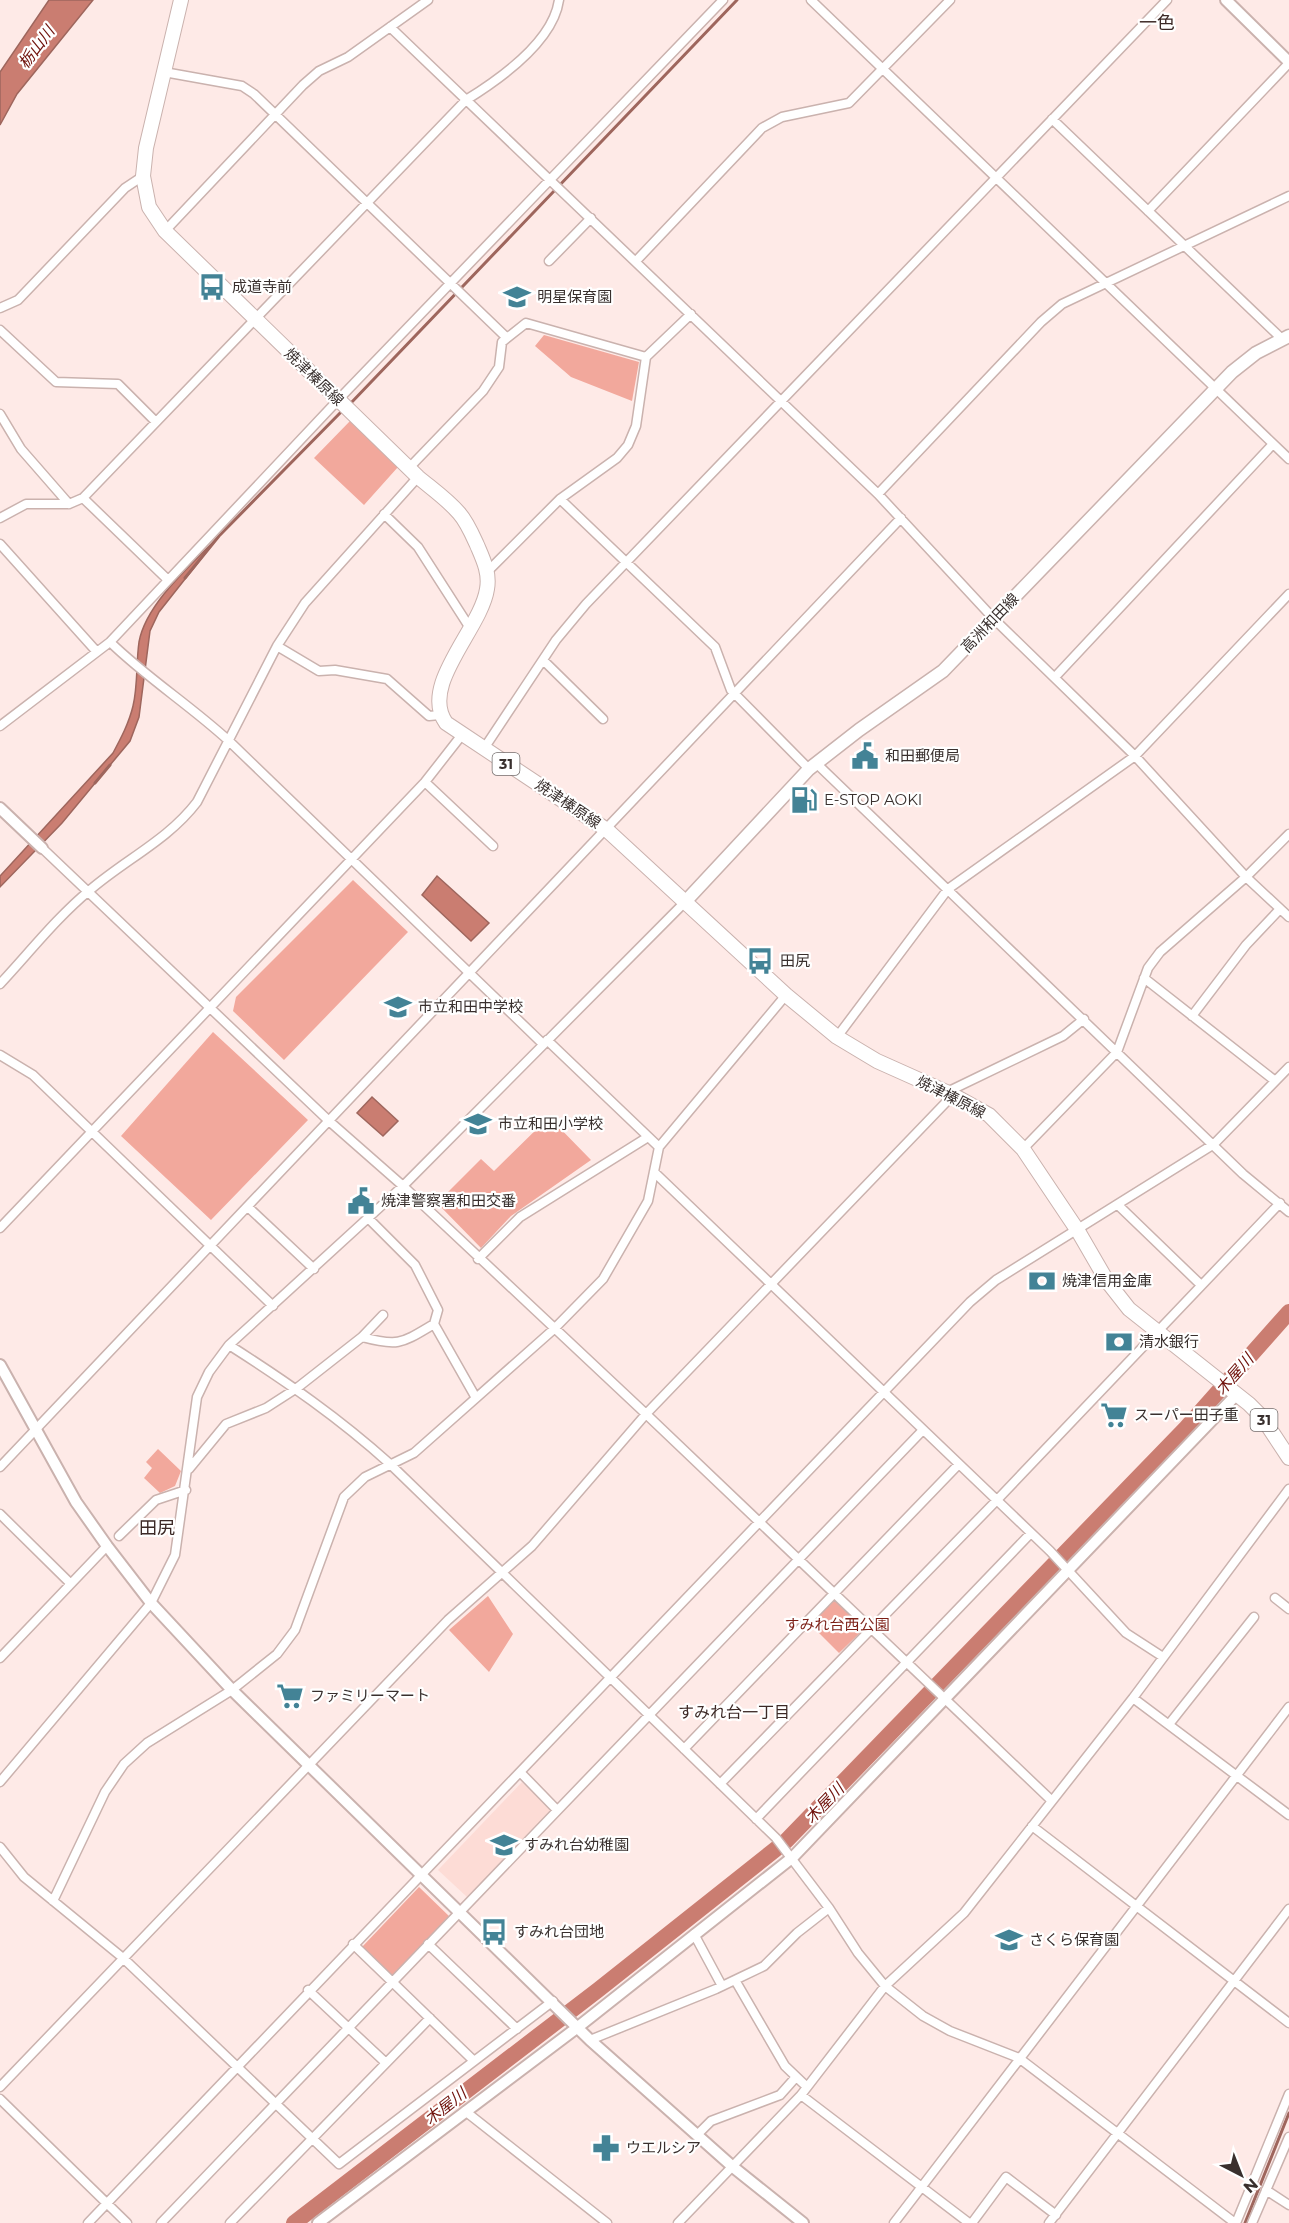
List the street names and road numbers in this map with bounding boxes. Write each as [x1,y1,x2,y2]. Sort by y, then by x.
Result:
street label: 焼津榛原線 [281,344,348,410]
street label: 高洲和田線 [957,589,1023,656]
road number: 31 [492,753,520,775]
street label: 焼津榛原線 [532,775,605,832]
street label: 焼津榛原線 [913,1071,989,1122]
road number: 31 [1250,1409,1278,1431]

